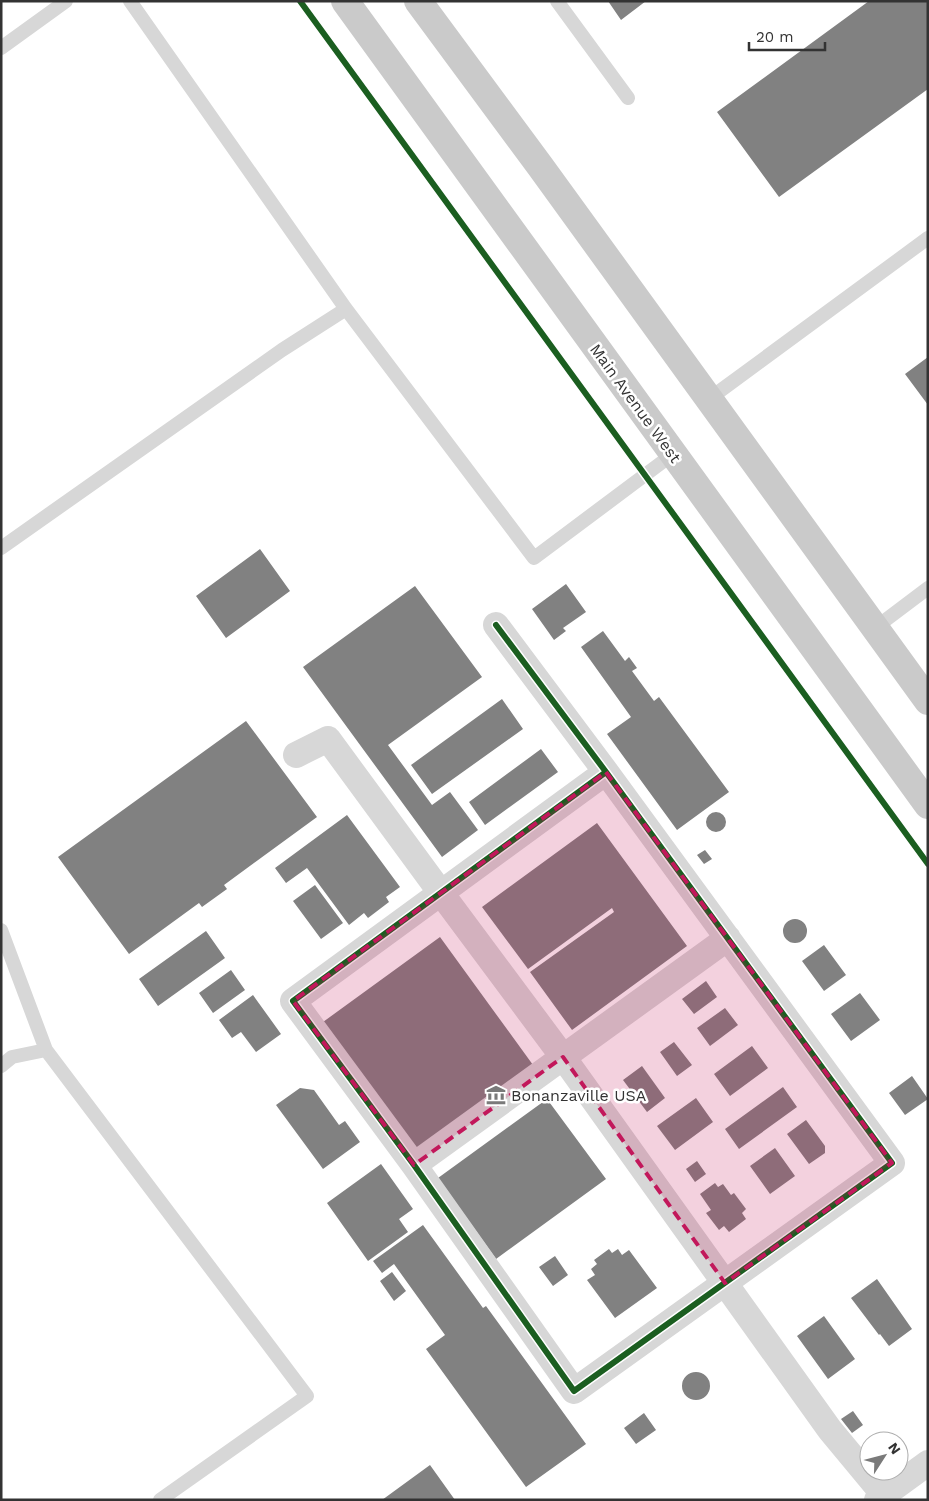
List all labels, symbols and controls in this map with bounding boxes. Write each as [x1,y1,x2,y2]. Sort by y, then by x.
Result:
scale bar [749,20,825,52]
text: 20 m [756,28,794,46]
street label: Main Avenue West [586,340,685,467]
museum icon: Bonanzaville USA [485,1084,507,1106]
place label: Bonanzaville USA [511,1086,647,1105]
north arrow [859,1431,909,1481]
text: N [885,1439,904,1457]

